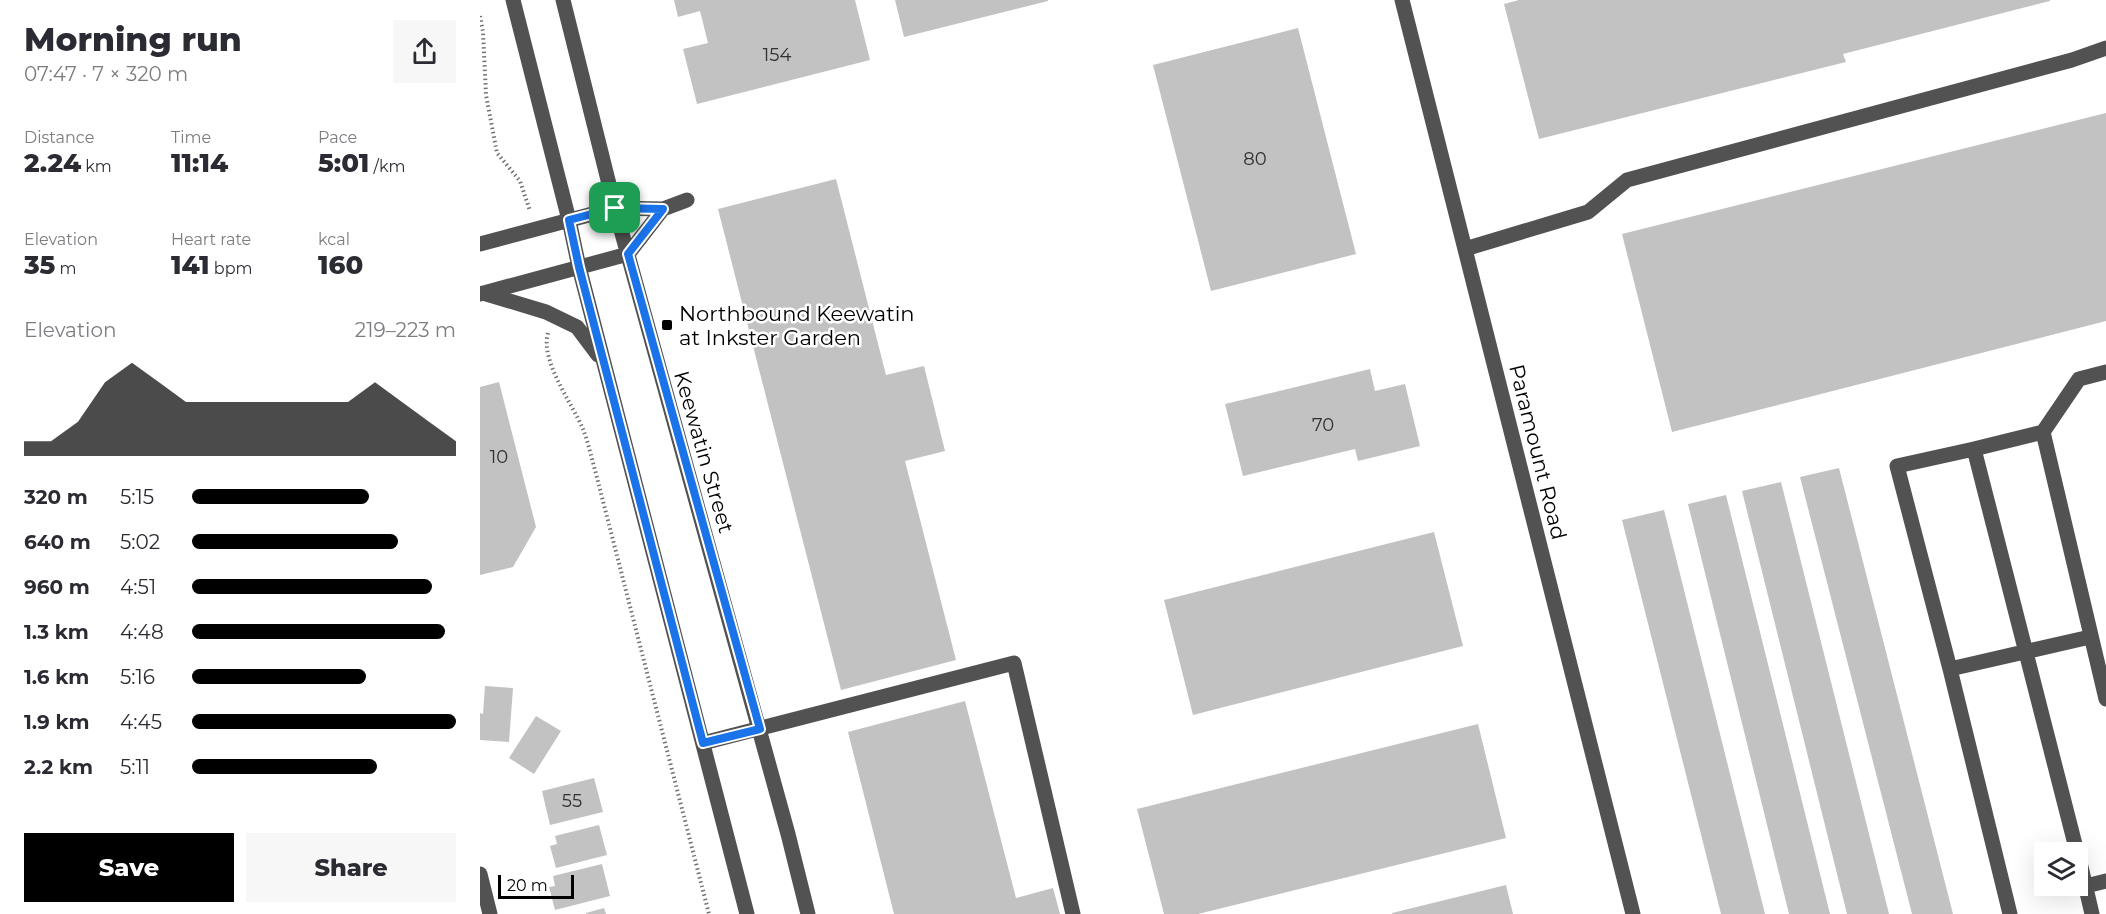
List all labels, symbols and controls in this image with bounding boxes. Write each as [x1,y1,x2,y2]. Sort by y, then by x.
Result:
text: Morning run [24,19,242,59]
button: share [393,20,456,83]
house number: 154 [763,44,791,66]
text: 07:47 · 7 × 320 m [24,62,188,86]
text: Distance [24,128,94,147]
text: Time [171,128,211,147]
text: Pace [318,128,357,147]
text: 2.24 [24,147,81,179]
text: 11:14 [171,147,228,179]
text: 5:01 [318,147,369,179]
house number: 80 [1243,148,1267,170]
text: km [81,157,112,176]
text: /km [369,157,405,176]
pin [589,182,640,233]
icon: arrive [598,191,631,224]
text: Elevation [24,230,98,249]
text: Heart rate [171,230,251,249]
text: kcal [318,230,350,249]
text: 35 [24,249,55,281]
text: 141 [171,249,210,281]
text: 160 [318,249,363,281]
text: m [55,259,76,278]
text: bpm [210,259,253,278]
place label: Northbound Keewatin at Inkster Garden [679,301,915,350]
text: Elevation [24,318,116,342]
text: 219–223 m [355,318,456,342]
marker: Northbound Keewatin at Inkster Garden [660,318,674,332]
street label: Paramount Road [1504,362,1572,542]
street label: Keewatin Street [669,368,739,536]
house number: 70 [1312,414,1334,436]
house number: 10 [490,446,508,468]
text: 320 m [24,485,88,509]
text: 5:15 [120,485,154,509]
text: 640 m [24,530,91,554]
text: 5:02 [120,530,160,554]
text: 960 m [24,575,90,599]
text: 4:51 [120,575,156,599]
text: 1.3 km [24,620,89,644]
text: 4:48 [120,620,164,644]
text: 1.6 km [24,665,89,689]
text: 5:16 [120,665,155,689]
text: 1.9 km [24,710,90,734]
text: 4:45 [120,710,162,734]
text: 2.2 km [24,755,93,779]
text: 5:11 [120,755,150,779]
house number: 55 [562,790,582,812]
button: Save [24,833,234,902]
button: Share [246,833,456,902]
map controls [2034,842,2088,896]
button: layers [2034,842,2088,896]
scale bar [498,872,574,900]
text: 20 m [507,876,548,895]

